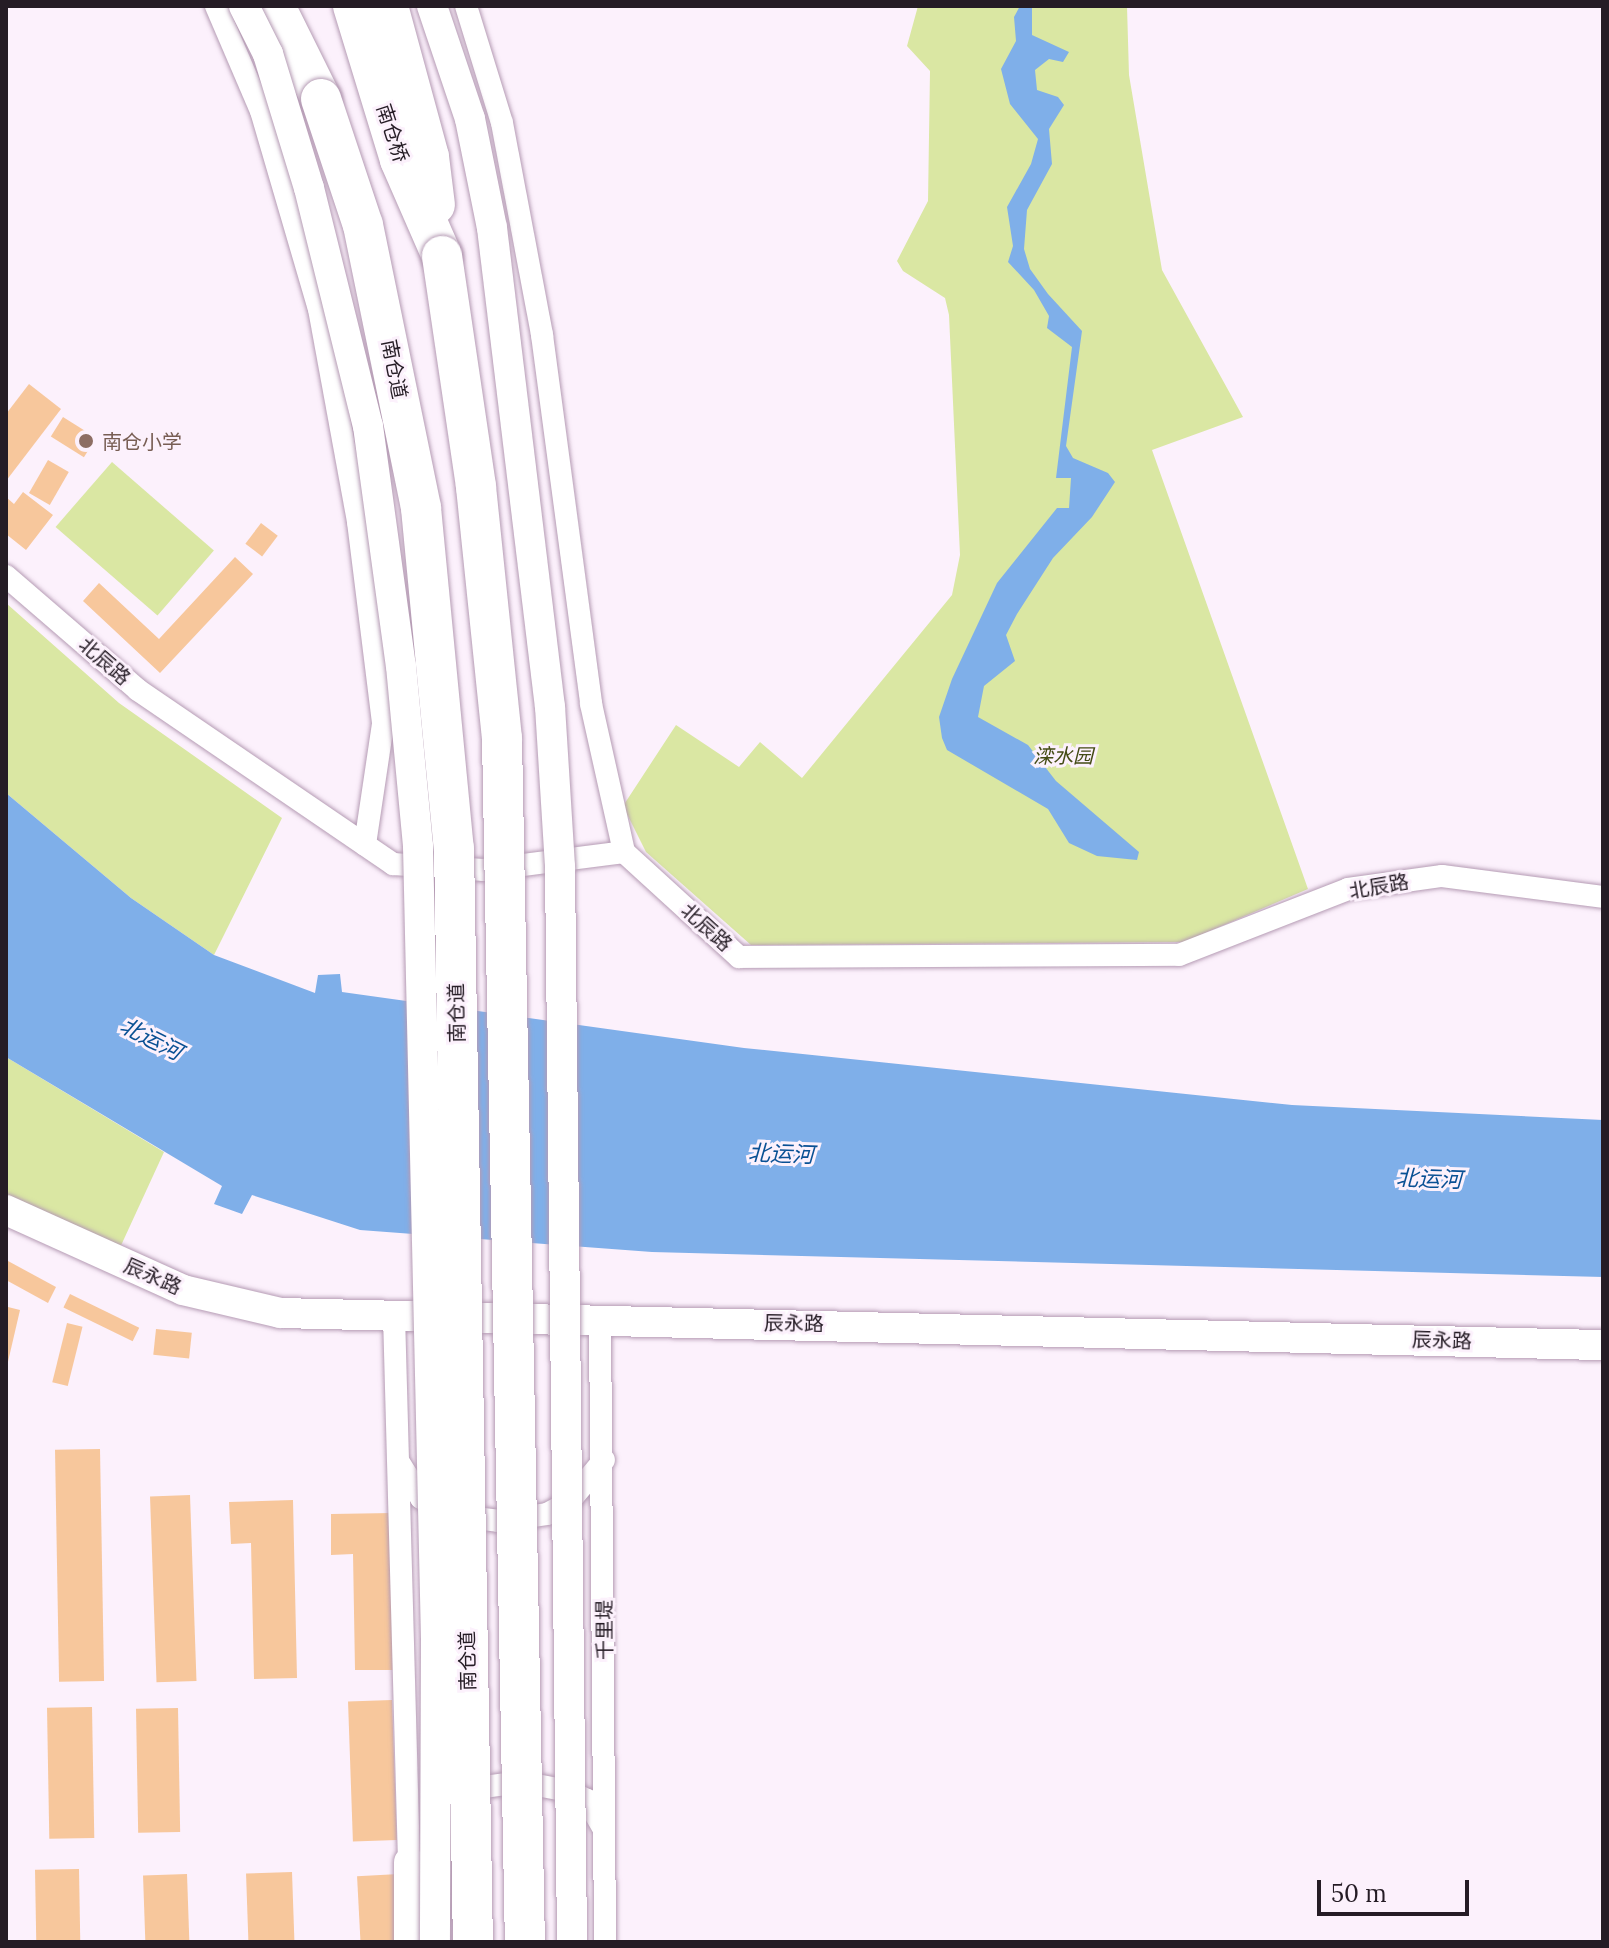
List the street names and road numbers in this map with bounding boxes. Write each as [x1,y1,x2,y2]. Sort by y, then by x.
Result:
street label: 南仓桥 [372,101,414,165]
street label: 南仓道 [377,337,413,401]
street label: 北辰路 [74,632,136,690]
street label: 北辰路 [1347,869,1411,903]
street label: 北辰路 [677,898,737,956]
street label: 南仓道 [443,983,469,1043]
street label: 辰永路 [121,1253,185,1299]
street label: 辰永路 [764,1310,824,1336]
street label: 辰永路 [1412,1327,1472,1353]
street label: 千里堤 [592,1600,616,1660]
street label: 南仓道 [454,1631,480,1691]

